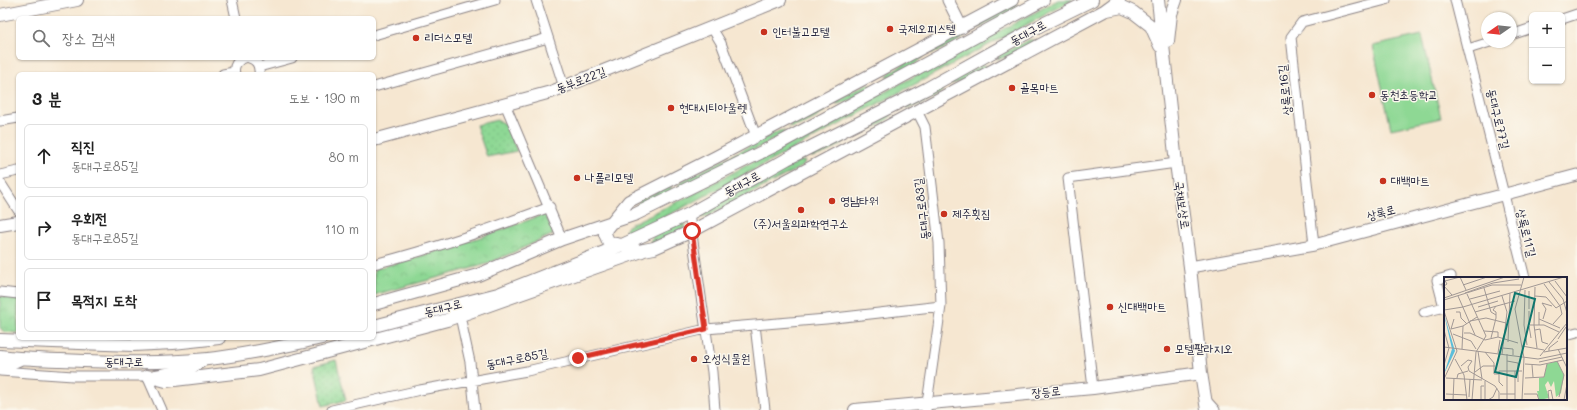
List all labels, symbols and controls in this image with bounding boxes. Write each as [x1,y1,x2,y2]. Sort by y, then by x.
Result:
north arrow [1481,12,1517,48]
map controls [1529,12,1565,84]
button: + [1529,12,1565,48]
search box [16,16,376,60]
street label: 동대구로 [1007,16,1048,48]
place label: 국제오피스텔 [898,20,956,36]
place label: 인터불고모텔 [772,23,830,39]
marker: 국제오피스텔 [885,24,895,34]
icon: search [30,27,52,49]
marker: 인터불고모텔 [759,27,769,37]
text: 장소 검색 [62,28,115,48]
place label: 리더스모텔 [424,29,473,45]
marker: 리더스모텔 [411,33,421,43]
button: − [1529,48,1565,84]
street label: 동부로22길 [554,62,608,96]
street label: 상록로16길 [1273,63,1295,116]
place label: 골목마트 [1020,79,1059,95]
marker: 골목마트 [1007,83,1017,93]
place label: 동천초등학교 [1380,86,1438,102]
text: 3 분 [32,87,62,109]
street label: 동대구로77길 [1484,87,1514,151]
text: 도보 · 190 m [289,89,360,106]
marker: 동천초등학교 [1367,90,1377,100]
place label: 현대시티아울렛 [679,99,747,115]
marker: 현대시티아울렛 [666,103,676,113]
text: 직진 [71,136,95,156]
icon: ahead [33,145,55,167]
text: 80 m [329,148,359,165]
text: 동대구로85길 [71,157,139,174]
street label: 동대구로 [721,167,762,199]
place label: 나폴리모텔 [585,169,634,185]
place label: 대백마트 [1391,172,1430,188]
marker: 나폴리모텔 [572,173,582,183]
marker: 대백마트 [1378,176,1388,186]
street label: 동대구로83길 [909,177,933,241]
street label: 국채보상로 [1172,180,1194,230]
place label: 영남타워 [840,192,879,208]
marker: 영남타워 [827,196,837,206]
street label: 상록로 [1365,201,1397,224]
marker: (주)서울의과학연구소 [796,205,806,215]
place label: 제주횟집 [952,205,991,221]
street label: 상록로11길 [1513,207,1541,259]
text: 우회전 [71,208,107,228]
marker: 제주횟집 [939,209,949,219]
place label: (주)서울의과학연구소 [753,215,849,231]
icon: right [33,217,55,239]
text: 110 m [325,220,359,237]
route start [683,222,701,240]
text: 동대구로85길 [71,229,139,246]
inset map [1444,277,1567,400]
icon: arrive [33,289,55,311]
text: 목적지 도착 [71,290,137,310]
street label: 동대구로 [422,295,463,319]
place label: 신대백마트 [1118,298,1166,314]
marker: 신대백마트 [1105,302,1115,312]
place label: 모텔팔라지오 [1175,340,1233,356]
street label: 동대구로85길 [485,344,549,372]
marker: 모텔팔라지오 [1162,344,1172,354]
route end [569,349,587,367]
place label: 오성식물원 [702,350,750,366]
street label: 동대구로 [105,353,143,369]
marker: 오성식물원 [689,354,699,364]
street label: 장등로 [1031,382,1061,400]

